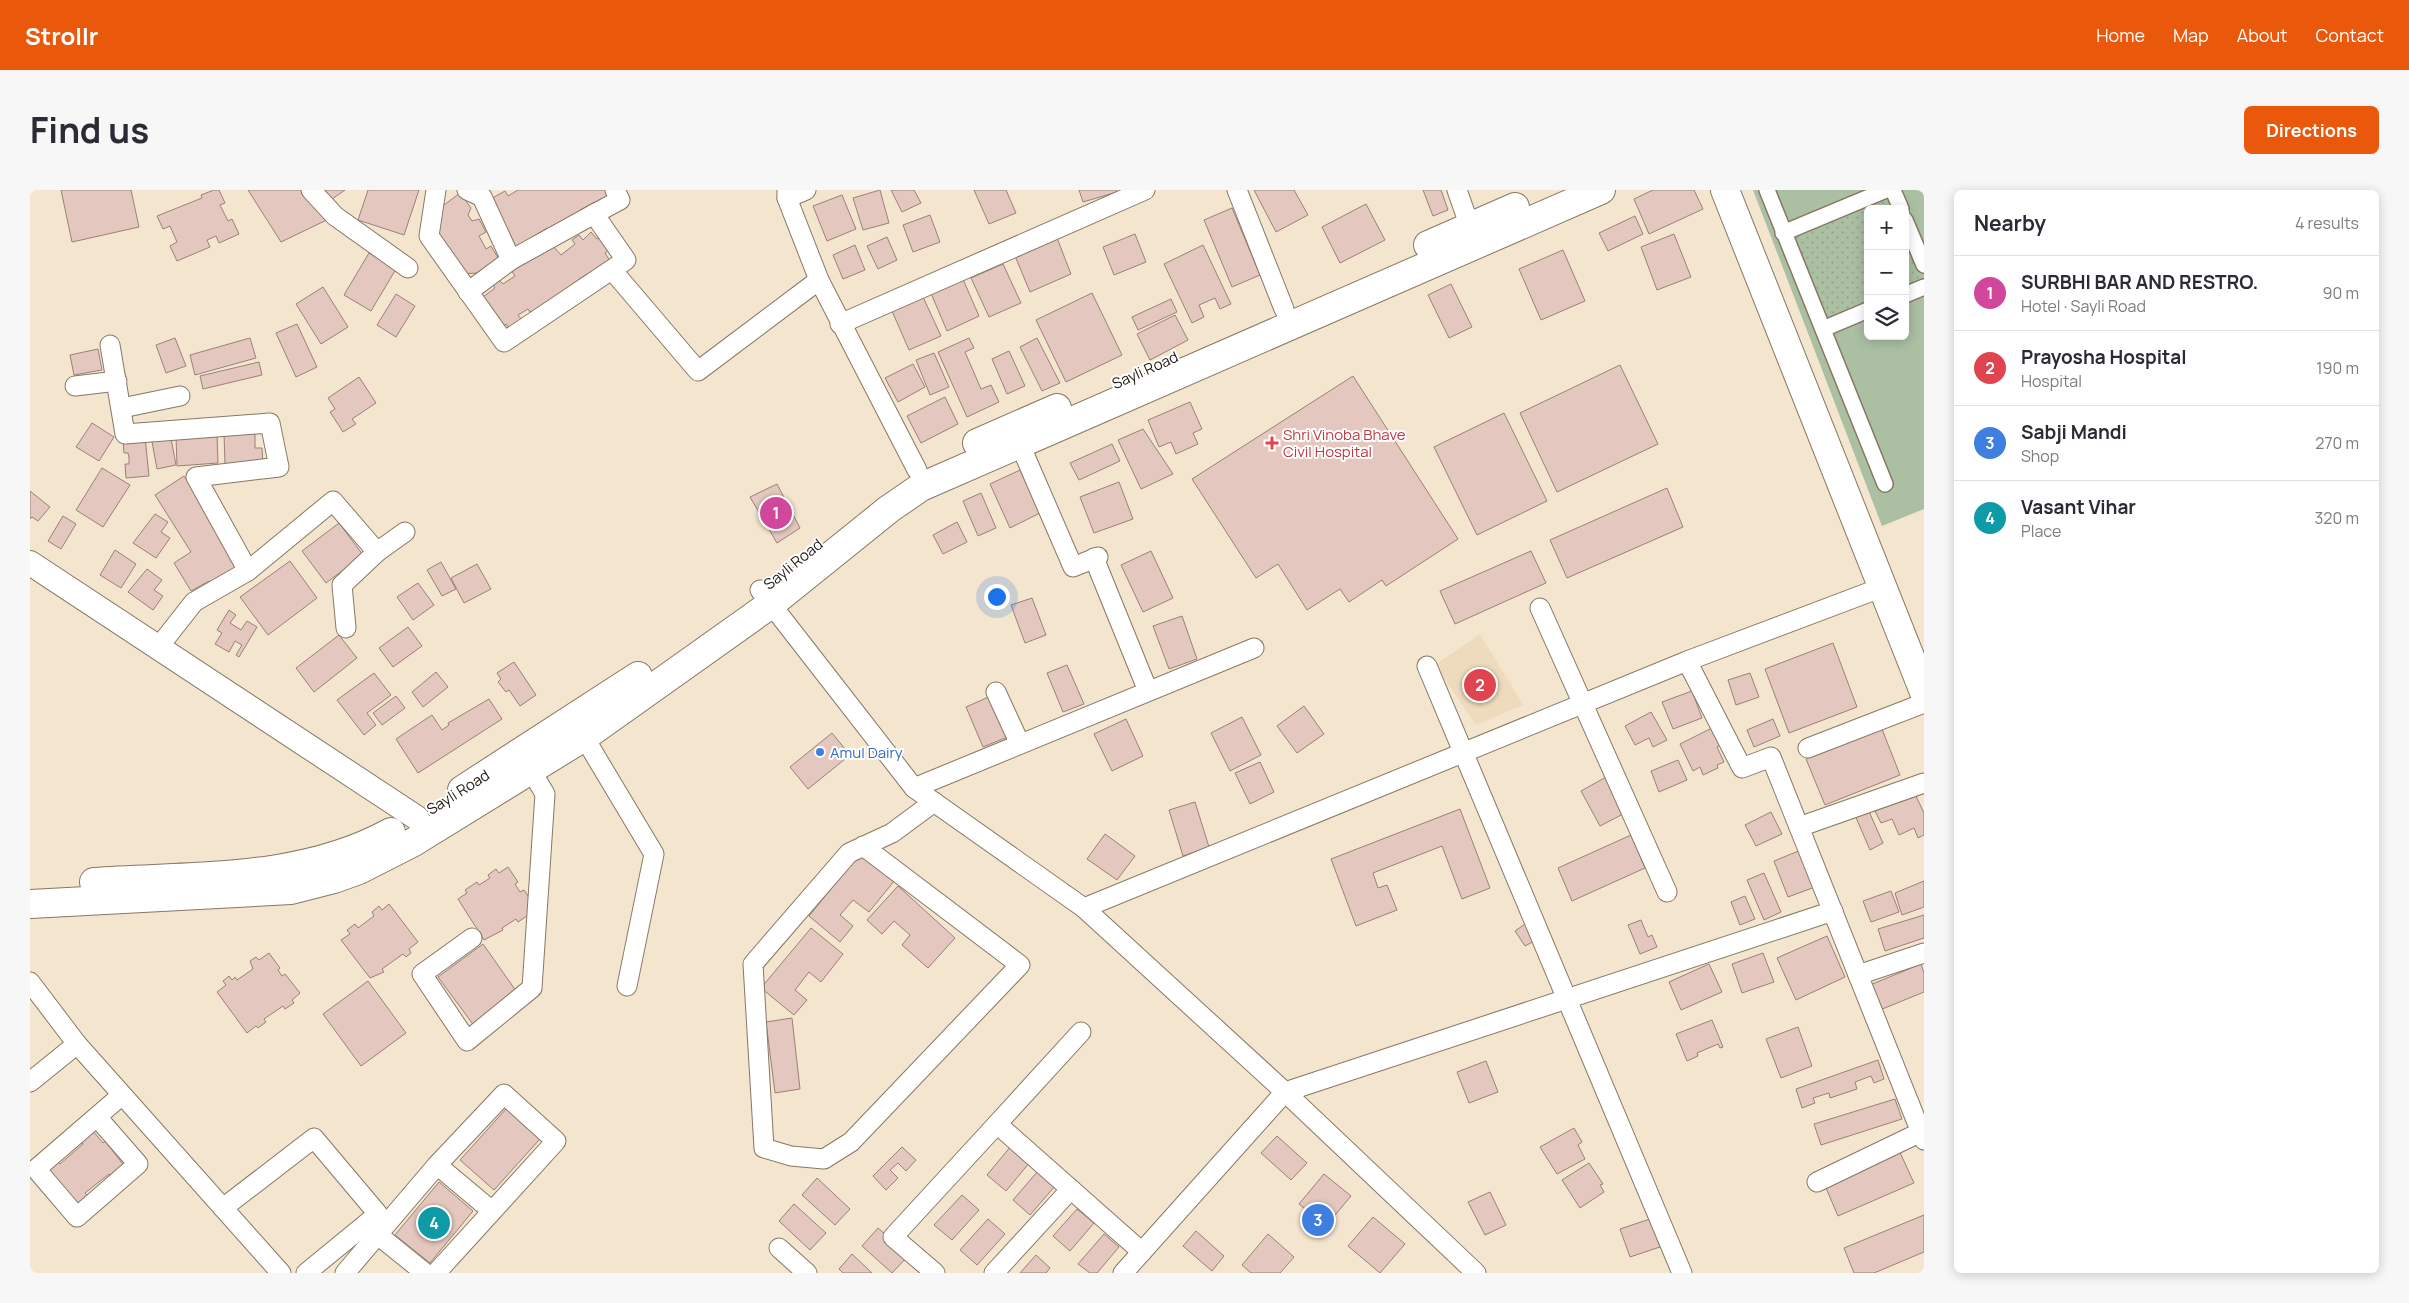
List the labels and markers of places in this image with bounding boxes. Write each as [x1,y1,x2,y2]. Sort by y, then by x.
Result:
place label: Shri Vinoba Bhave Civil Hospital [1283,424,1406,462]
marker: Shri Vinoba Bhave Civil Hospital [1265,436,1279,450]
pin: 1 [760,494,792,532]
pin: 2 [1464,666,1496,704]
place label: Amul Dairy [830,742,903,763]
marker: Amul Dairy [814,746,826,758]
pin: 3 [1302,1201,1334,1239]
pin: 4 [418,1204,450,1242]

